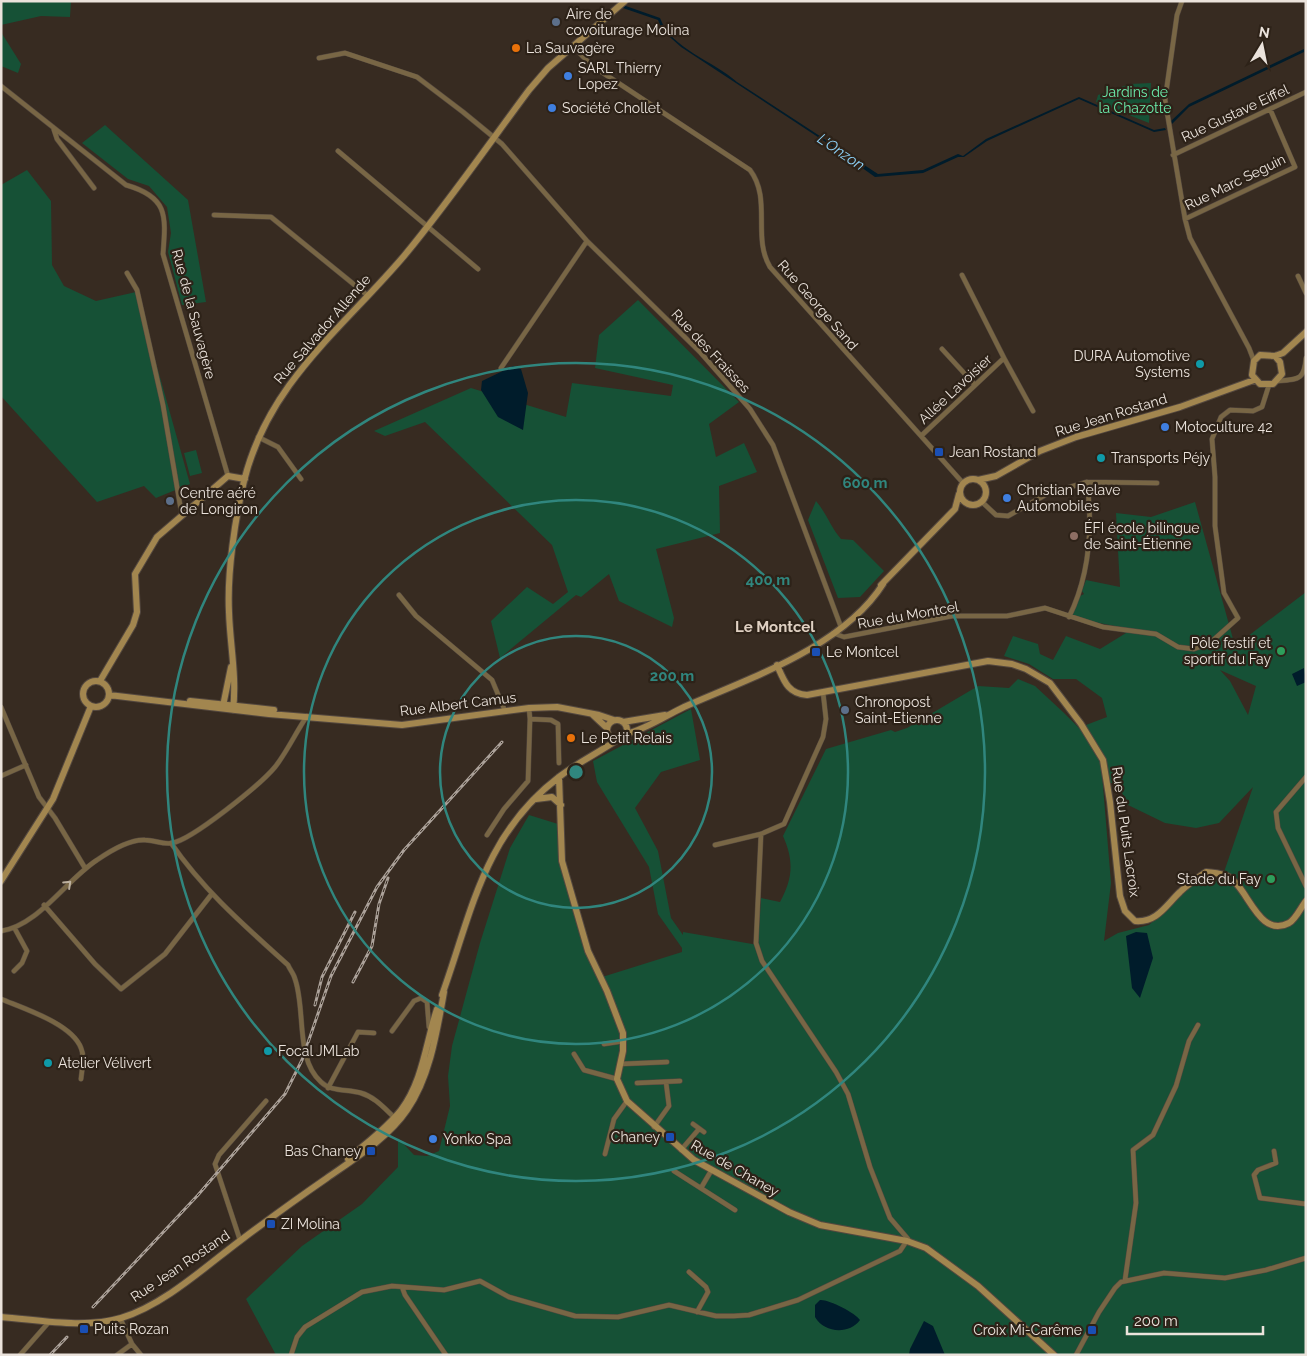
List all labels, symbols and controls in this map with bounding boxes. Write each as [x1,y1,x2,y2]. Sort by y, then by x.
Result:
place label: Aire de covoiturage Molina [566,6,689,38]
marker: Aire de covoiturage Molina [550,16,562,28]
north arrow [1237,20,1287,70]
text: N [1258,23,1271,41]
place label: La Sauvagère [526,40,615,56]
marker: La Sauvagère [510,42,522,54]
place label: SARL Thierry Lopez [578,60,662,92]
marker: SARL Thierry Lopez [562,70,574,82]
street label: Rue Gustave Eiffel [1179,81,1292,145]
park label: Jardins de la Chazotte [1099,84,1171,116]
place label: Société Chollet [562,100,661,116]
marker: Société Chollet [546,102,558,114]
water label: L'Onzon [814,130,868,174]
street label: Rue Marc Seguin [1182,151,1288,213]
street label: Rue de la Sauvagère [169,247,219,381]
street label: Rue George Sand [775,257,861,353]
street label: Rue Salvador Allende [270,271,374,387]
street label: Rue des Fraisses [668,306,754,396]
place label: DURA Automotive Systems [1073,348,1190,380]
street label: Allée Lavoisier [915,351,995,427]
marker: DURA Automotive Systems [1194,358,1206,370]
street label: Rue Jean Rostand [1053,390,1169,440]
place label: Motoculture 42 [1175,419,1273,435]
marker: Motoculture 42 [1159,421,1171,433]
place label: Jean Rostand [949,444,1036,460]
marker: Jean Rostand [933,446,945,458]
place label: Transports Péjy [1111,450,1211,466]
marker: Transports Péjy [1095,452,1107,464]
text: 600 m [842,474,888,492]
place label: Christian Relave Automobiles [1017,482,1120,514]
place label: Centre aéré de Longiron [180,485,258,517]
marker: Christian Relave Automobiles [1001,492,1013,504]
marker: Centre aéré de Longiron [164,495,176,507]
place label: ÉFI école bilingue de Saint-Étienne [1084,519,1199,552]
marker: ÉFI école bilingue de Saint-Étienne [1068,530,1080,542]
text: 400 m [746,571,790,589]
street label: Rue du Montcel [856,598,960,632]
district label: Le Montcel [735,618,815,636]
place label: Pôle festif et sportif du Fay [1184,635,1271,667]
place label: Le Montcel [826,644,899,660]
marker: Pôle festif et sportif du Fay [1275,645,1287,657]
marker: Le Montcel [810,646,822,658]
text: 200 m [650,667,694,685]
street label: Rue Albert Camus [399,689,517,719]
place label: Chronopost Saint-Etienne [855,694,942,726]
marker: Chronopost Saint-Etienne [839,704,851,716]
place label: Le Petit Relais [581,730,672,746]
marker: Le Petit Relais [565,732,577,744]
centre of rings [567,763,585,781]
street label: Rue du Puits Lacroix [1109,766,1143,898]
place label: Stade du Fay [1177,871,1261,887]
marker: Stade du Fay [1265,873,1277,885]
one-way arrow [62,881,71,890]
place label: Focal JMLab [278,1043,360,1059]
marker: Focal JMLab [262,1045,274,1057]
place label: Atelier Vélivert [58,1055,152,1071]
marker: Atelier Vélivert [42,1057,54,1069]
place label: Chaney [611,1129,660,1145]
place label: Yonko Spa [443,1131,511,1147]
marker: Chaney [664,1131,676,1143]
marker: Yonko Spa [427,1133,439,1145]
street label: Rue de Chaney [688,1136,782,1200]
place label: Bas Chaney [285,1143,361,1159]
marker: Bas Chaney [365,1145,377,1157]
place label: ZI Molina [281,1216,340,1232]
marker: ZI Molina [265,1218,277,1230]
street label: Rue Jean Rostand [127,1227,233,1305]
scale bar [1127,1304,1263,1336]
text: 200 m [1134,1312,1178,1330]
place label: Puits Rozan [94,1321,169,1337]
place label: Croix Mi-Carême [973,1322,1082,1338]
marker: Puits Rozan [78,1323,90,1335]
marker: Croix Mi-Carême [1086,1324,1098,1336]

